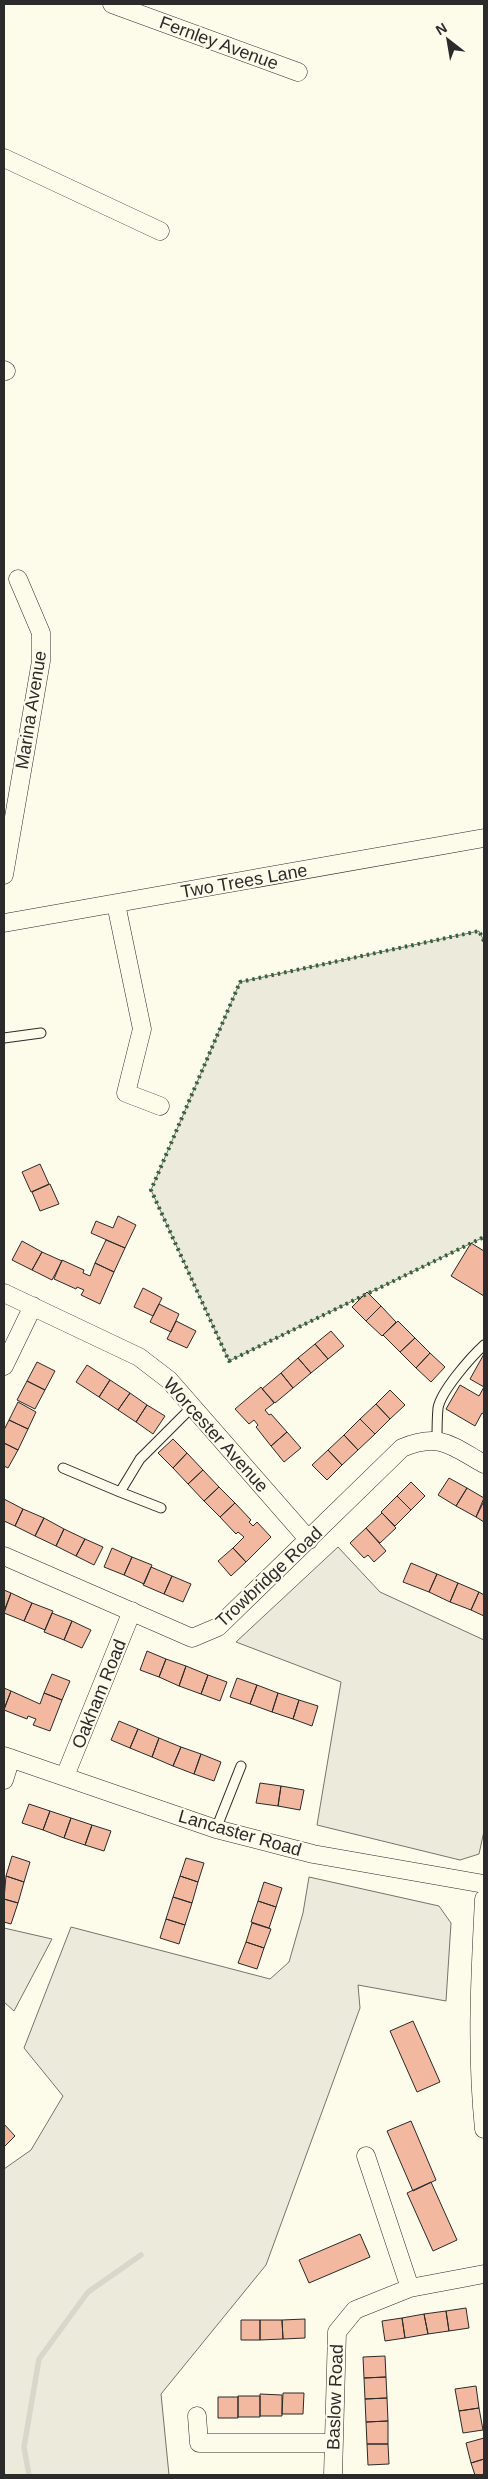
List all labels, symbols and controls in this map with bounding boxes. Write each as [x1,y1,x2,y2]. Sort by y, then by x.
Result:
street label: Fernley Avenue [157,12,281,74]
north arrow [423,15,473,65]
text: N [433,19,450,38]
street label: Marina Avenue [12,649,50,771]
street label: Two Trees Lane [179,860,309,902]
street label: Worcester Avenue [160,1374,272,1496]
street label: Trowbridge Road [212,1523,326,1631]
street label: Oakham Road [68,1636,130,1752]
street label: Lancaster Road [176,1806,304,1860]
street label: Baslow Road [323,2344,347,2450]

